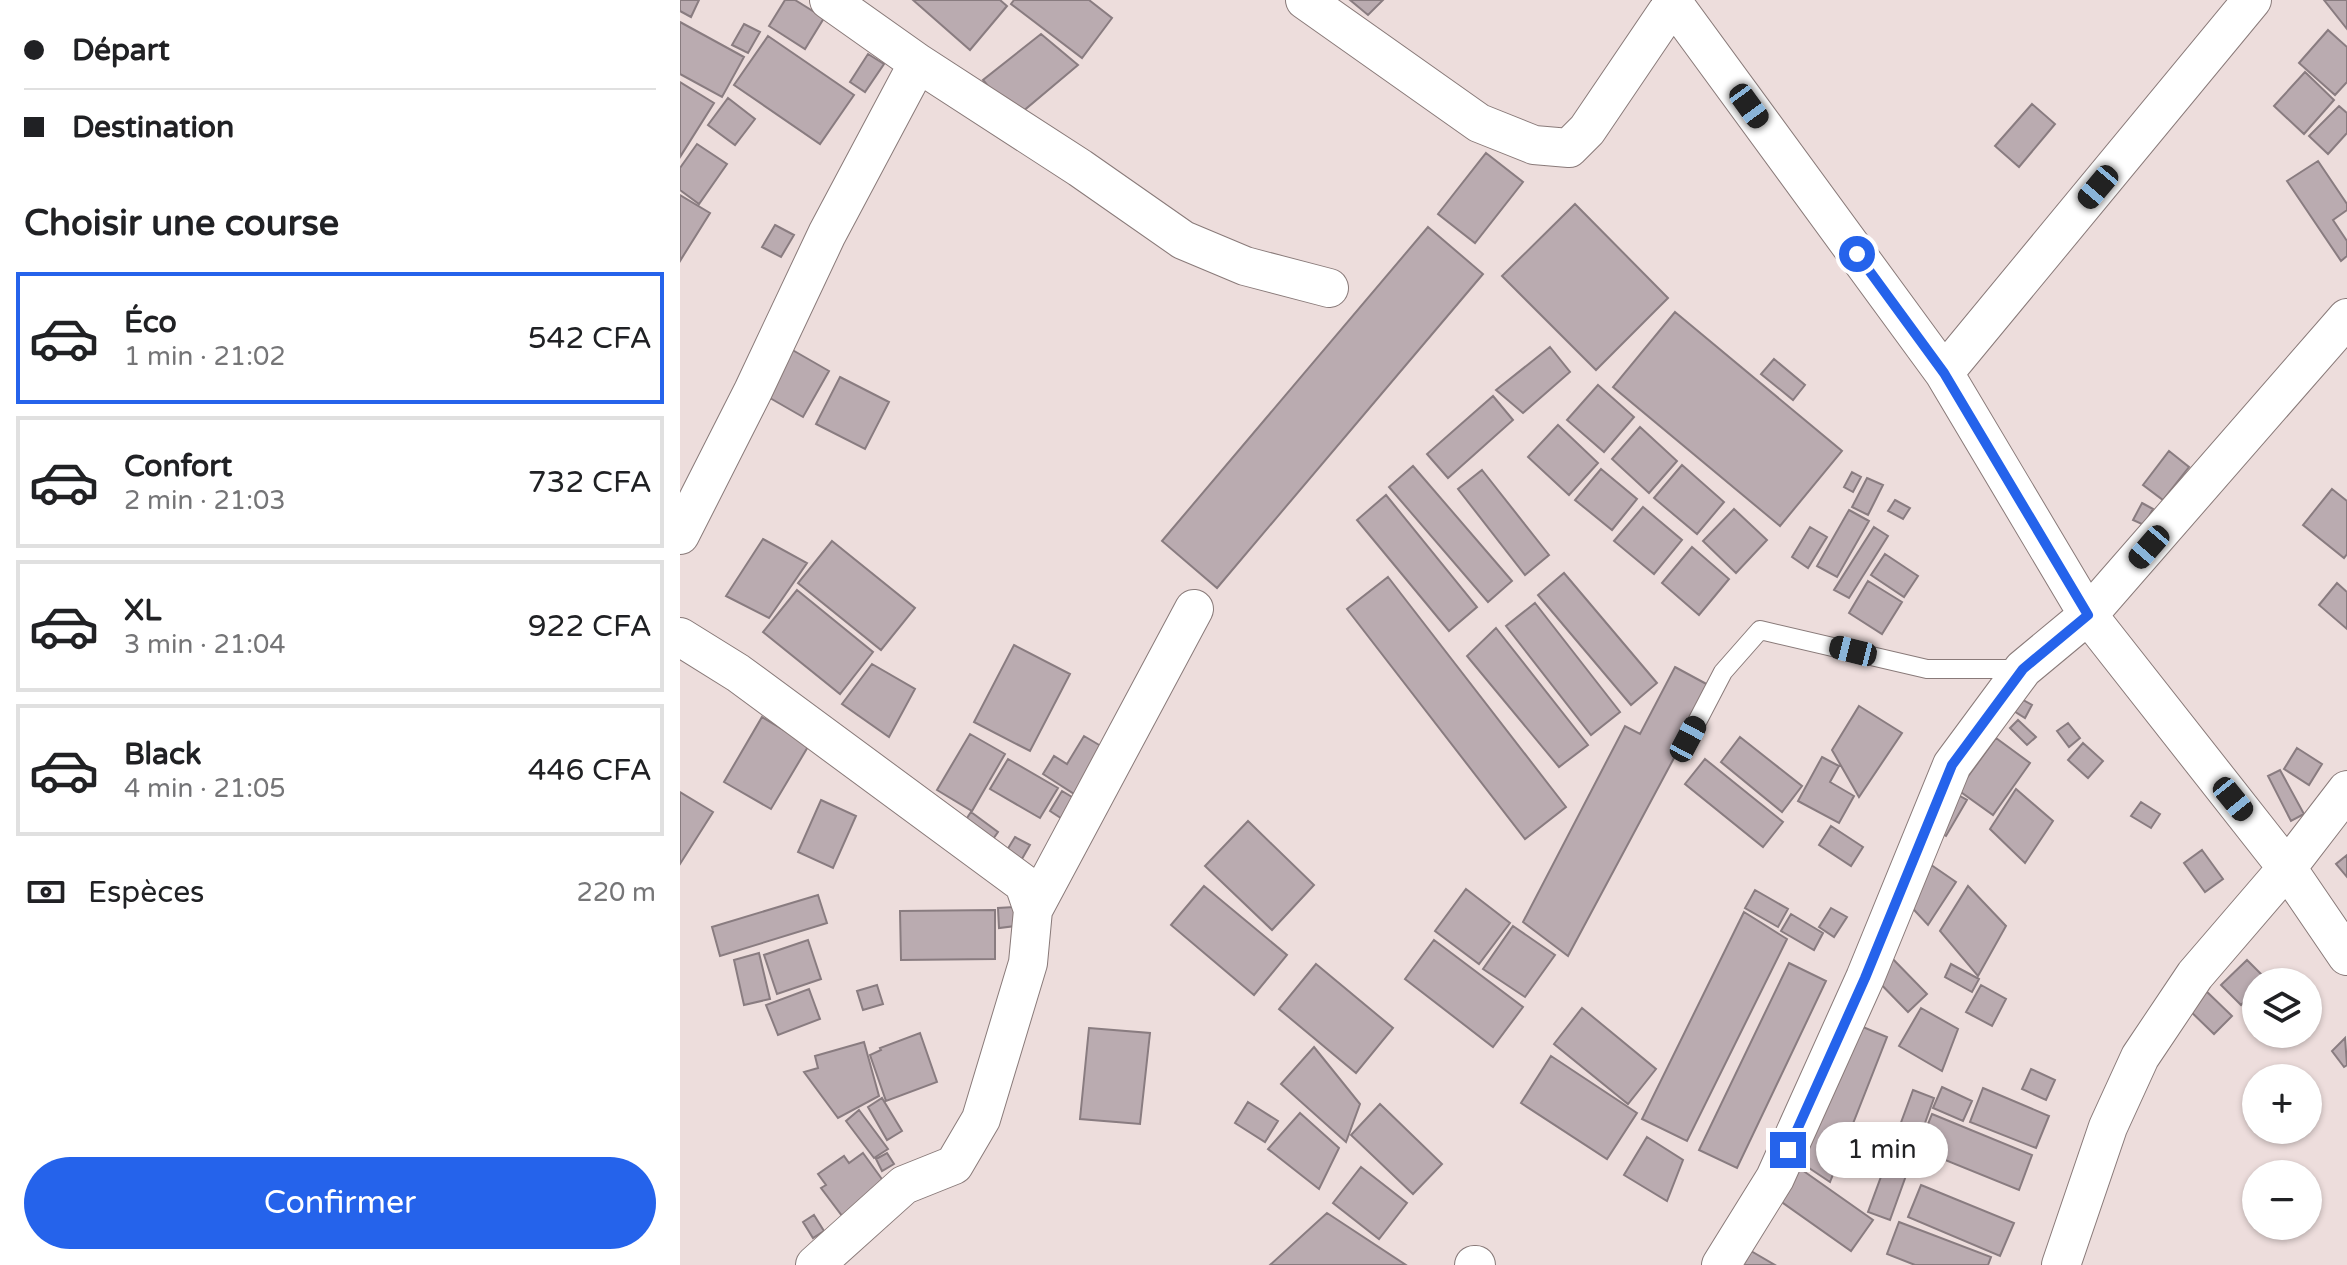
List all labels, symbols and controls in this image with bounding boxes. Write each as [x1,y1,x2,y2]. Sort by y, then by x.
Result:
text: Départ [72,32,170,69]
car [1725,80,1773,132]
text: Destination [72,109,234,146]
car [2073,161,2123,213]
text: Choisir une course [24,202,339,245]
route start [1839,236,1875,272]
icon: car [28,302,100,374]
text: Éco [124,304,177,341]
text: 542 CFA [528,320,652,357]
text: 1 min · 21:02 [124,341,286,372]
icon: car [28,446,100,518]
text: Confort [124,448,232,485]
text: 732 CFA [528,464,652,501]
text: 2 min · 21:03 [124,485,286,516]
car [2124,521,2174,573]
icon: car [28,590,100,662]
text: XL [124,592,161,629]
text: 922 CFA [528,608,652,645]
text: 3 min · 21:04 [124,629,286,660]
car [1827,634,1879,668]
car [1666,712,1710,766]
icon: car [28,734,100,806]
text: Black [124,736,201,773]
text: 446 CFA [528,752,652,789]
text: 4 min · 21:05 [124,773,286,804]
car [2209,773,2257,825]
icon: cash [24,870,68,914]
text: Espèces [88,874,205,911]
text: 220 m [576,877,656,908]
map controls [2242,968,2322,1240]
button: layers [2242,968,2322,1048]
button: + [2242,1064,2322,1144]
callout: 1 min [1816,1122,1948,1178]
route end [1770,1132,1806,1168]
text: 1 min [1847,1134,1917,1165]
button: Confirmer [24,1157,656,1249]
button: − [2242,1160,2322,1240]

